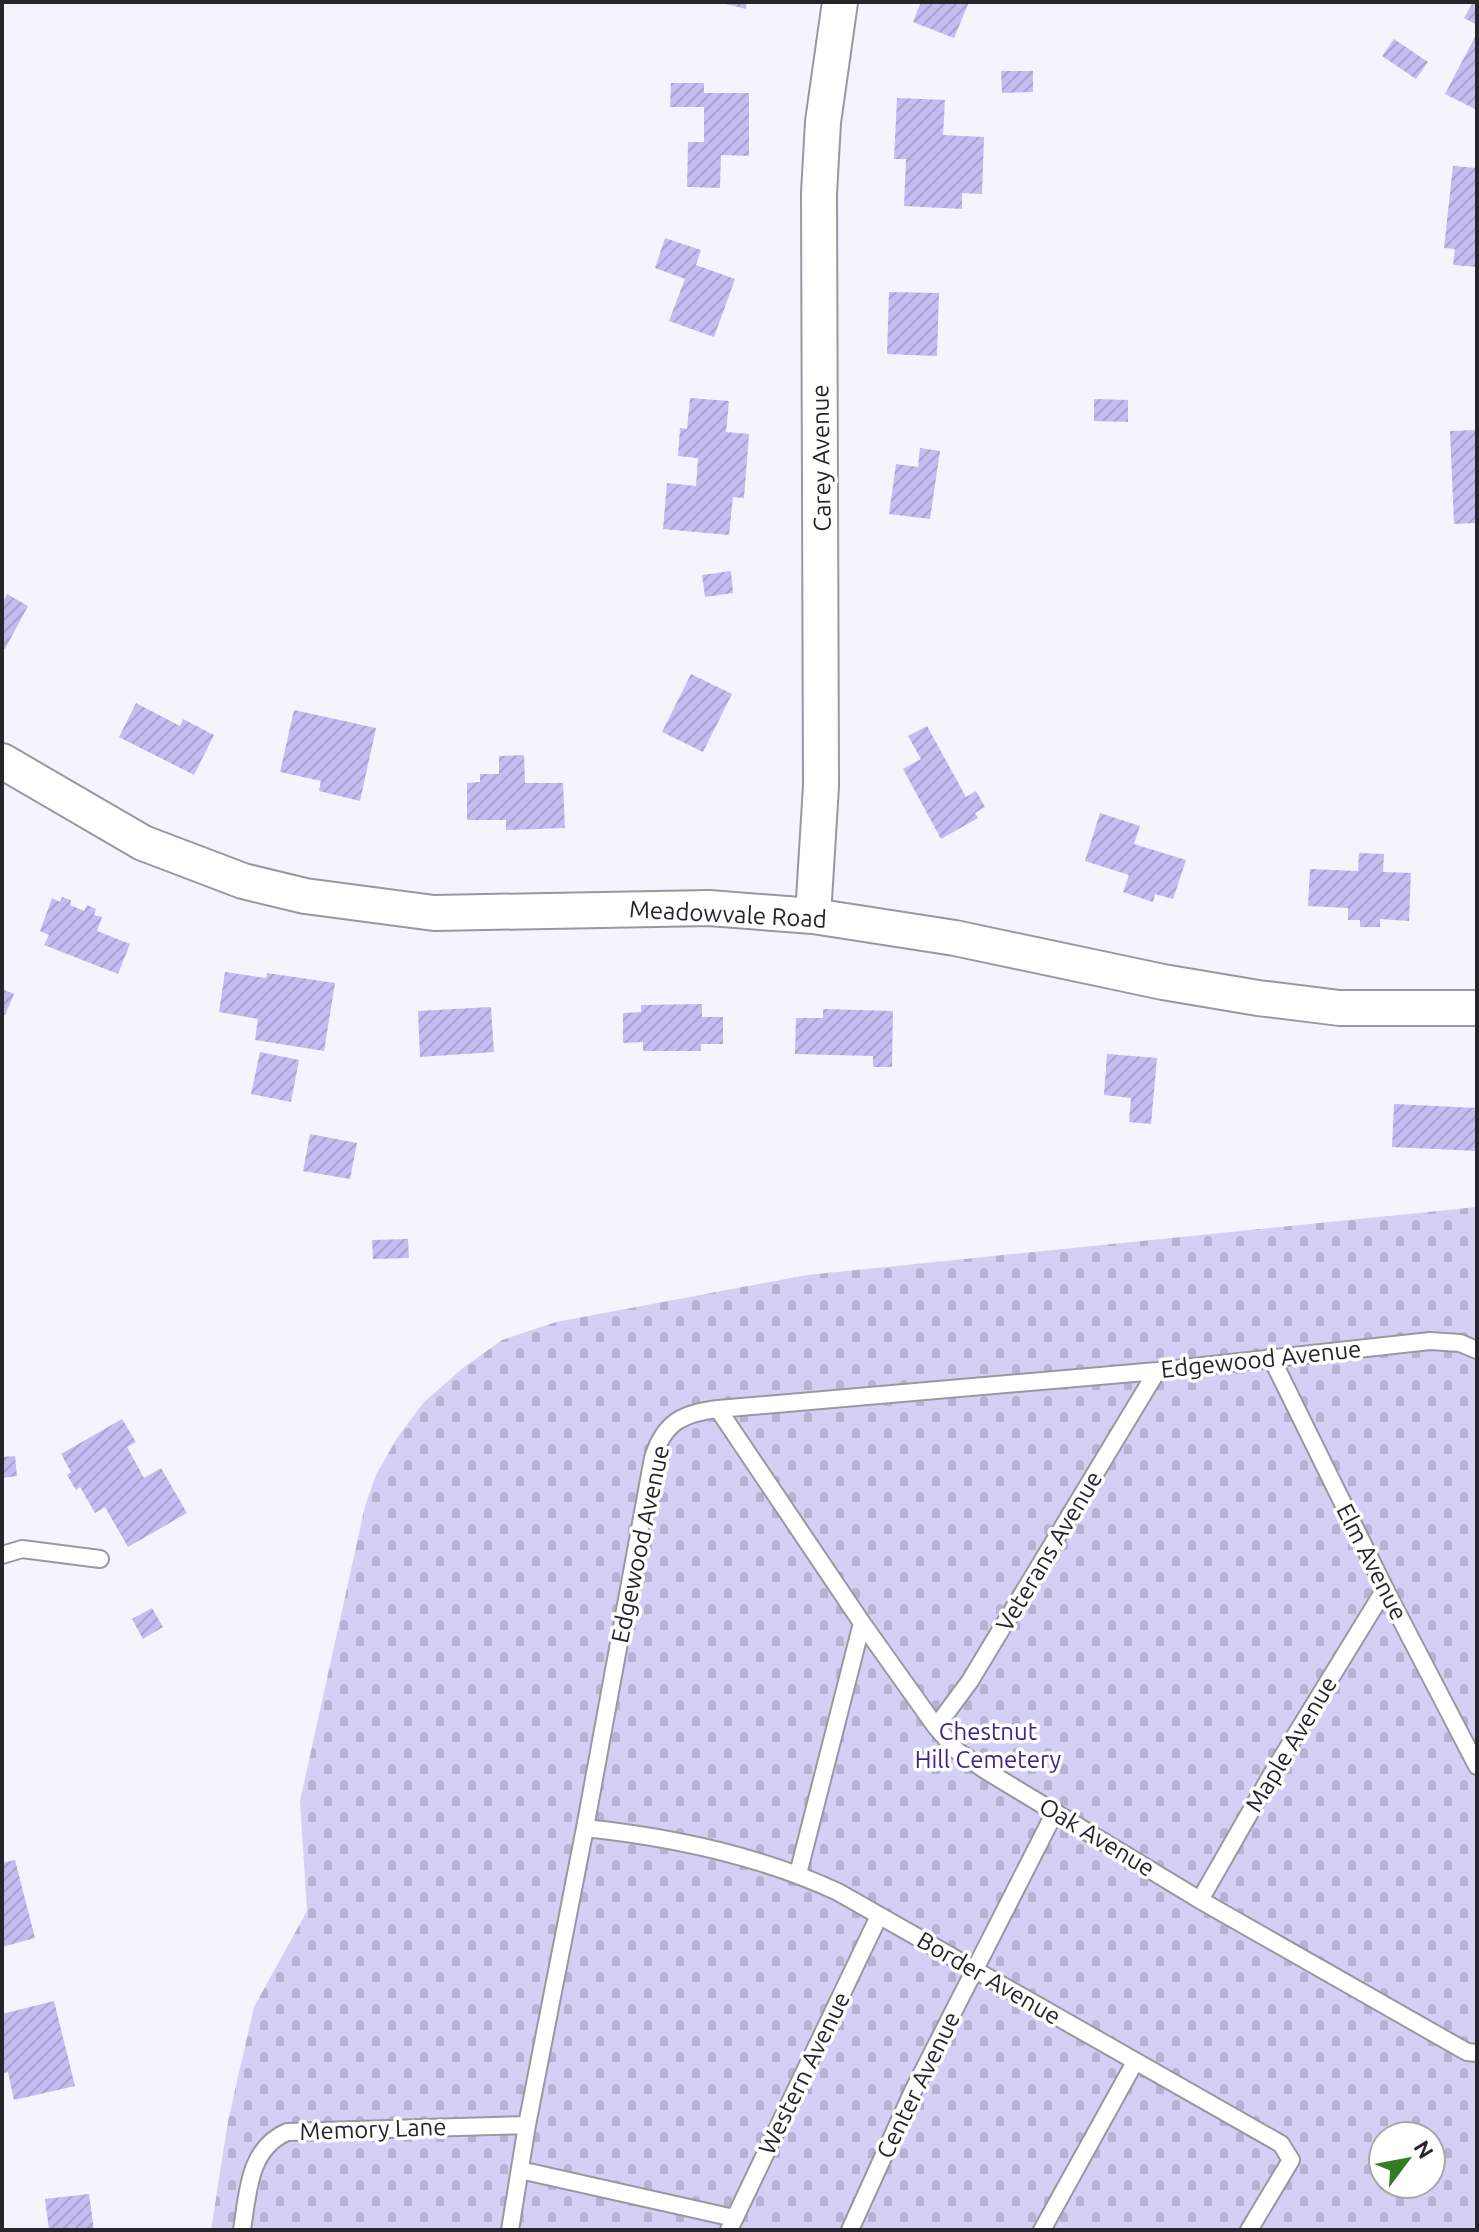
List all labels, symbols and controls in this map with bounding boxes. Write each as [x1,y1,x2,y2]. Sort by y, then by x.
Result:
street label: Carey Avenue [806,384,836,532]
street label: Meadowvale Road [628,895,828,933]
street label: Edgewood Avenue [1159,1335,1363,1383]
street label: Edgewood Avenue [606,1443,674,1645]
street label: Veterans Avenue [991,1466,1107,1636]
street label: Elm Avenue [1331,1499,1413,1625]
street label: Maple Avenue [1240,1671,1342,1817]
park label: Chestnut Hill Cemetery [915,1718,1062,1773]
street label: Oak Avenue [1035,1792,1159,1882]
street label: Border Avenue [912,1926,1066,2030]
street label: Western Avenue [753,1987,855,2159]
street label: Center Avenue [871,2007,965,2163]
street label: Memory Lane [299,2113,447,2145]
north arrow [1367,2120,1447,2200]
text: N [1409,2136,1439,2163]

